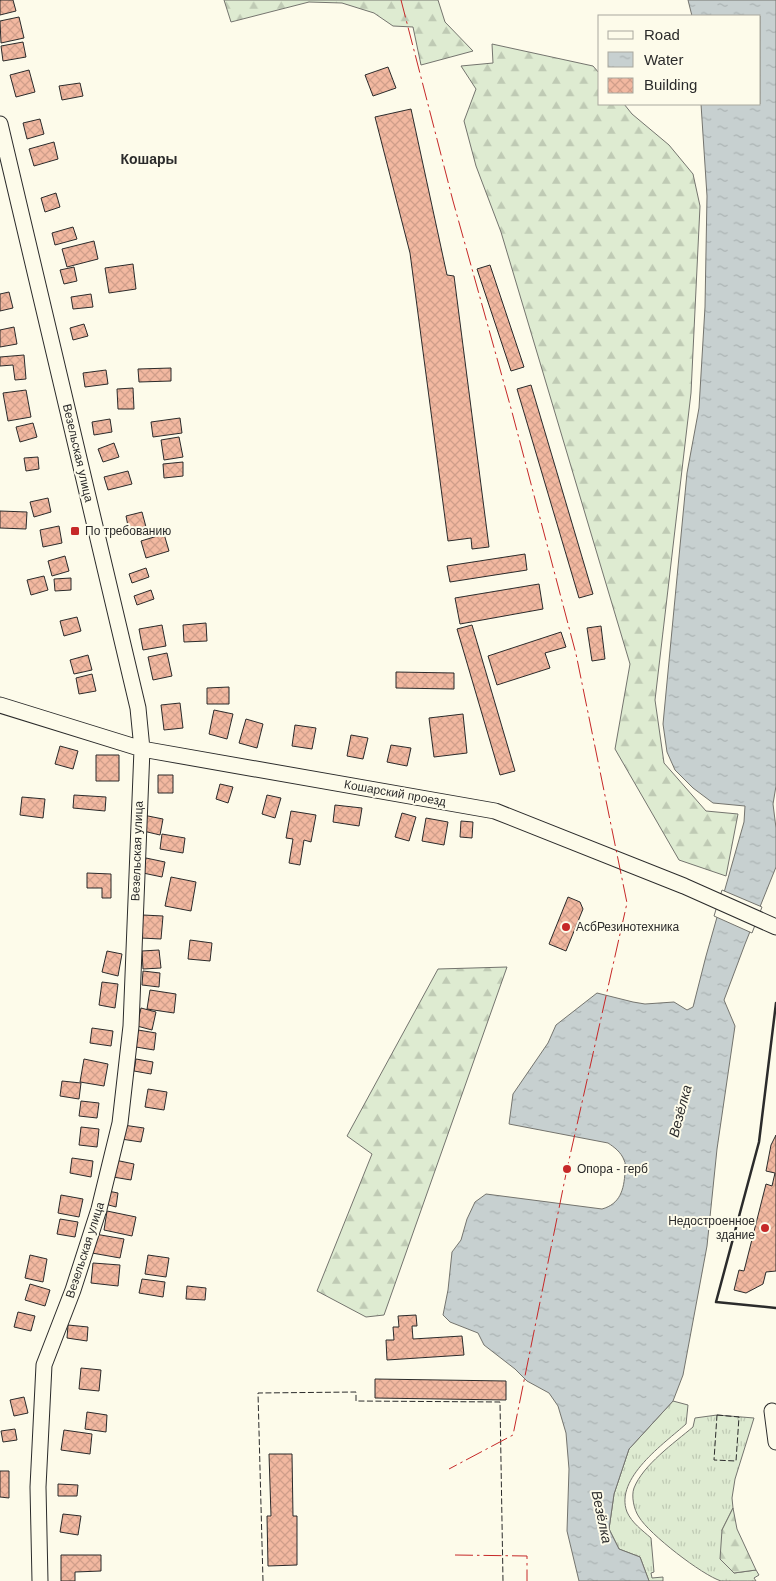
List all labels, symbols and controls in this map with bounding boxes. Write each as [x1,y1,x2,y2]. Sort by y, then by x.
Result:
legend [598,15,761,105]
text: Road [644,26,680,43]
text: Water [644,51,683,68]
text: Building [644,76,697,93]
district label: Кошары [120,151,178,167]
street label: Везельская улица [60,403,96,504]
place label: По требованию [85,524,171,538]
marker: По требованию [69,525,81,537]
street label: Кошарский проезд [343,777,447,809]
street label: Везельская улица [128,800,146,901]
place label: АсбРезинотехника [576,920,680,934]
marker: АсбРезинотехника [560,921,572,933]
water label: Везёлка [665,1083,695,1139]
place label: Опора - герб [577,1162,648,1176]
marker: Опора - герб [561,1163,573,1175]
street label: Везельская улица [63,1200,107,1300]
place label: Недостроенное здание [668,1214,755,1242]
marker: Недостроенное здание [759,1222,771,1234]
water label: Везёлка [589,1489,615,1545]

